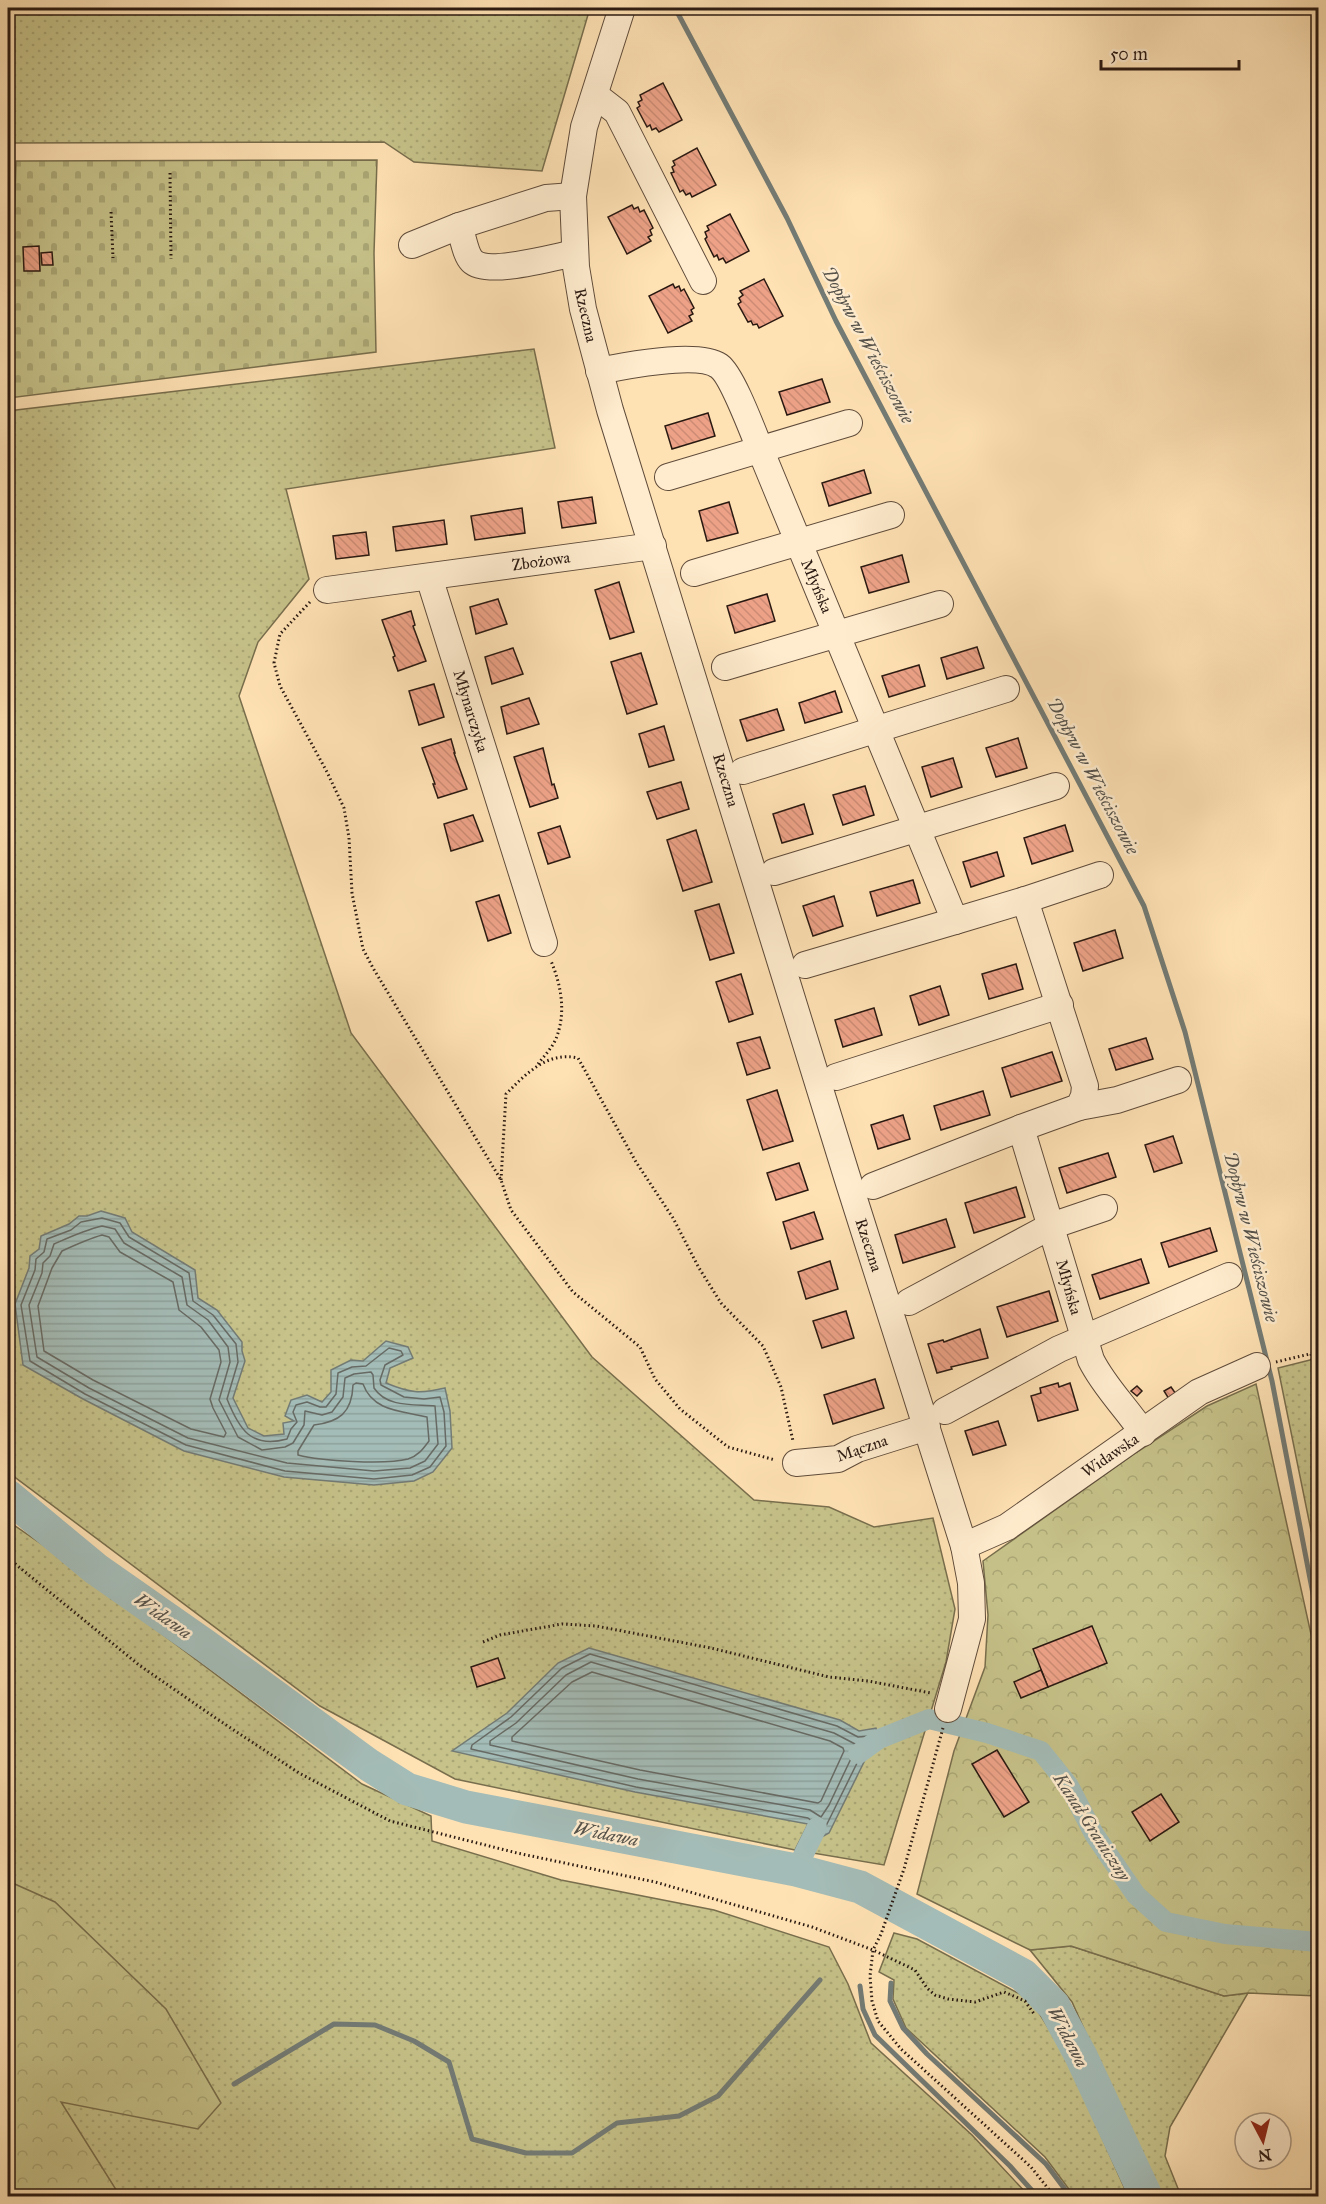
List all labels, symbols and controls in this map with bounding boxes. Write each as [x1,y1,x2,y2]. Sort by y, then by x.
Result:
scale bar [1101,33,1239,71]
text: 50 m [1110,43,1148,65]
water label: Dopływ w Wieściszowie [816,263,919,429]
street label: Rzeczna [571,286,601,344]
street label: Zbożowa [511,547,572,574]
street label: Młyńska [797,556,837,616]
street label: Młynarczyka [449,668,493,755]
water label: Dopływ w Wieściszowie [1041,694,1144,860]
street label: Rzeczna [709,751,743,809]
water label: Dopływ w Wieściszowie [1218,1150,1283,1326]
street label: Rzeczna [851,1216,887,1274]
street label: Młyńska [1052,1257,1086,1317]
street label: Widawska [1078,1429,1142,1481]
street label: Mączna [834,1430,890,1466]
water label: Widawa [130,1588,196,1644]
water label: Kanał Graniczny [1048,1768,1136,1886]
water label: Widawa [572,1817,640,1851]
water label: Widawa [1043,2003,1093,2071]
north arrow [1233,2111,1293,2171]
text: N [1256,2145,1273,2166]

